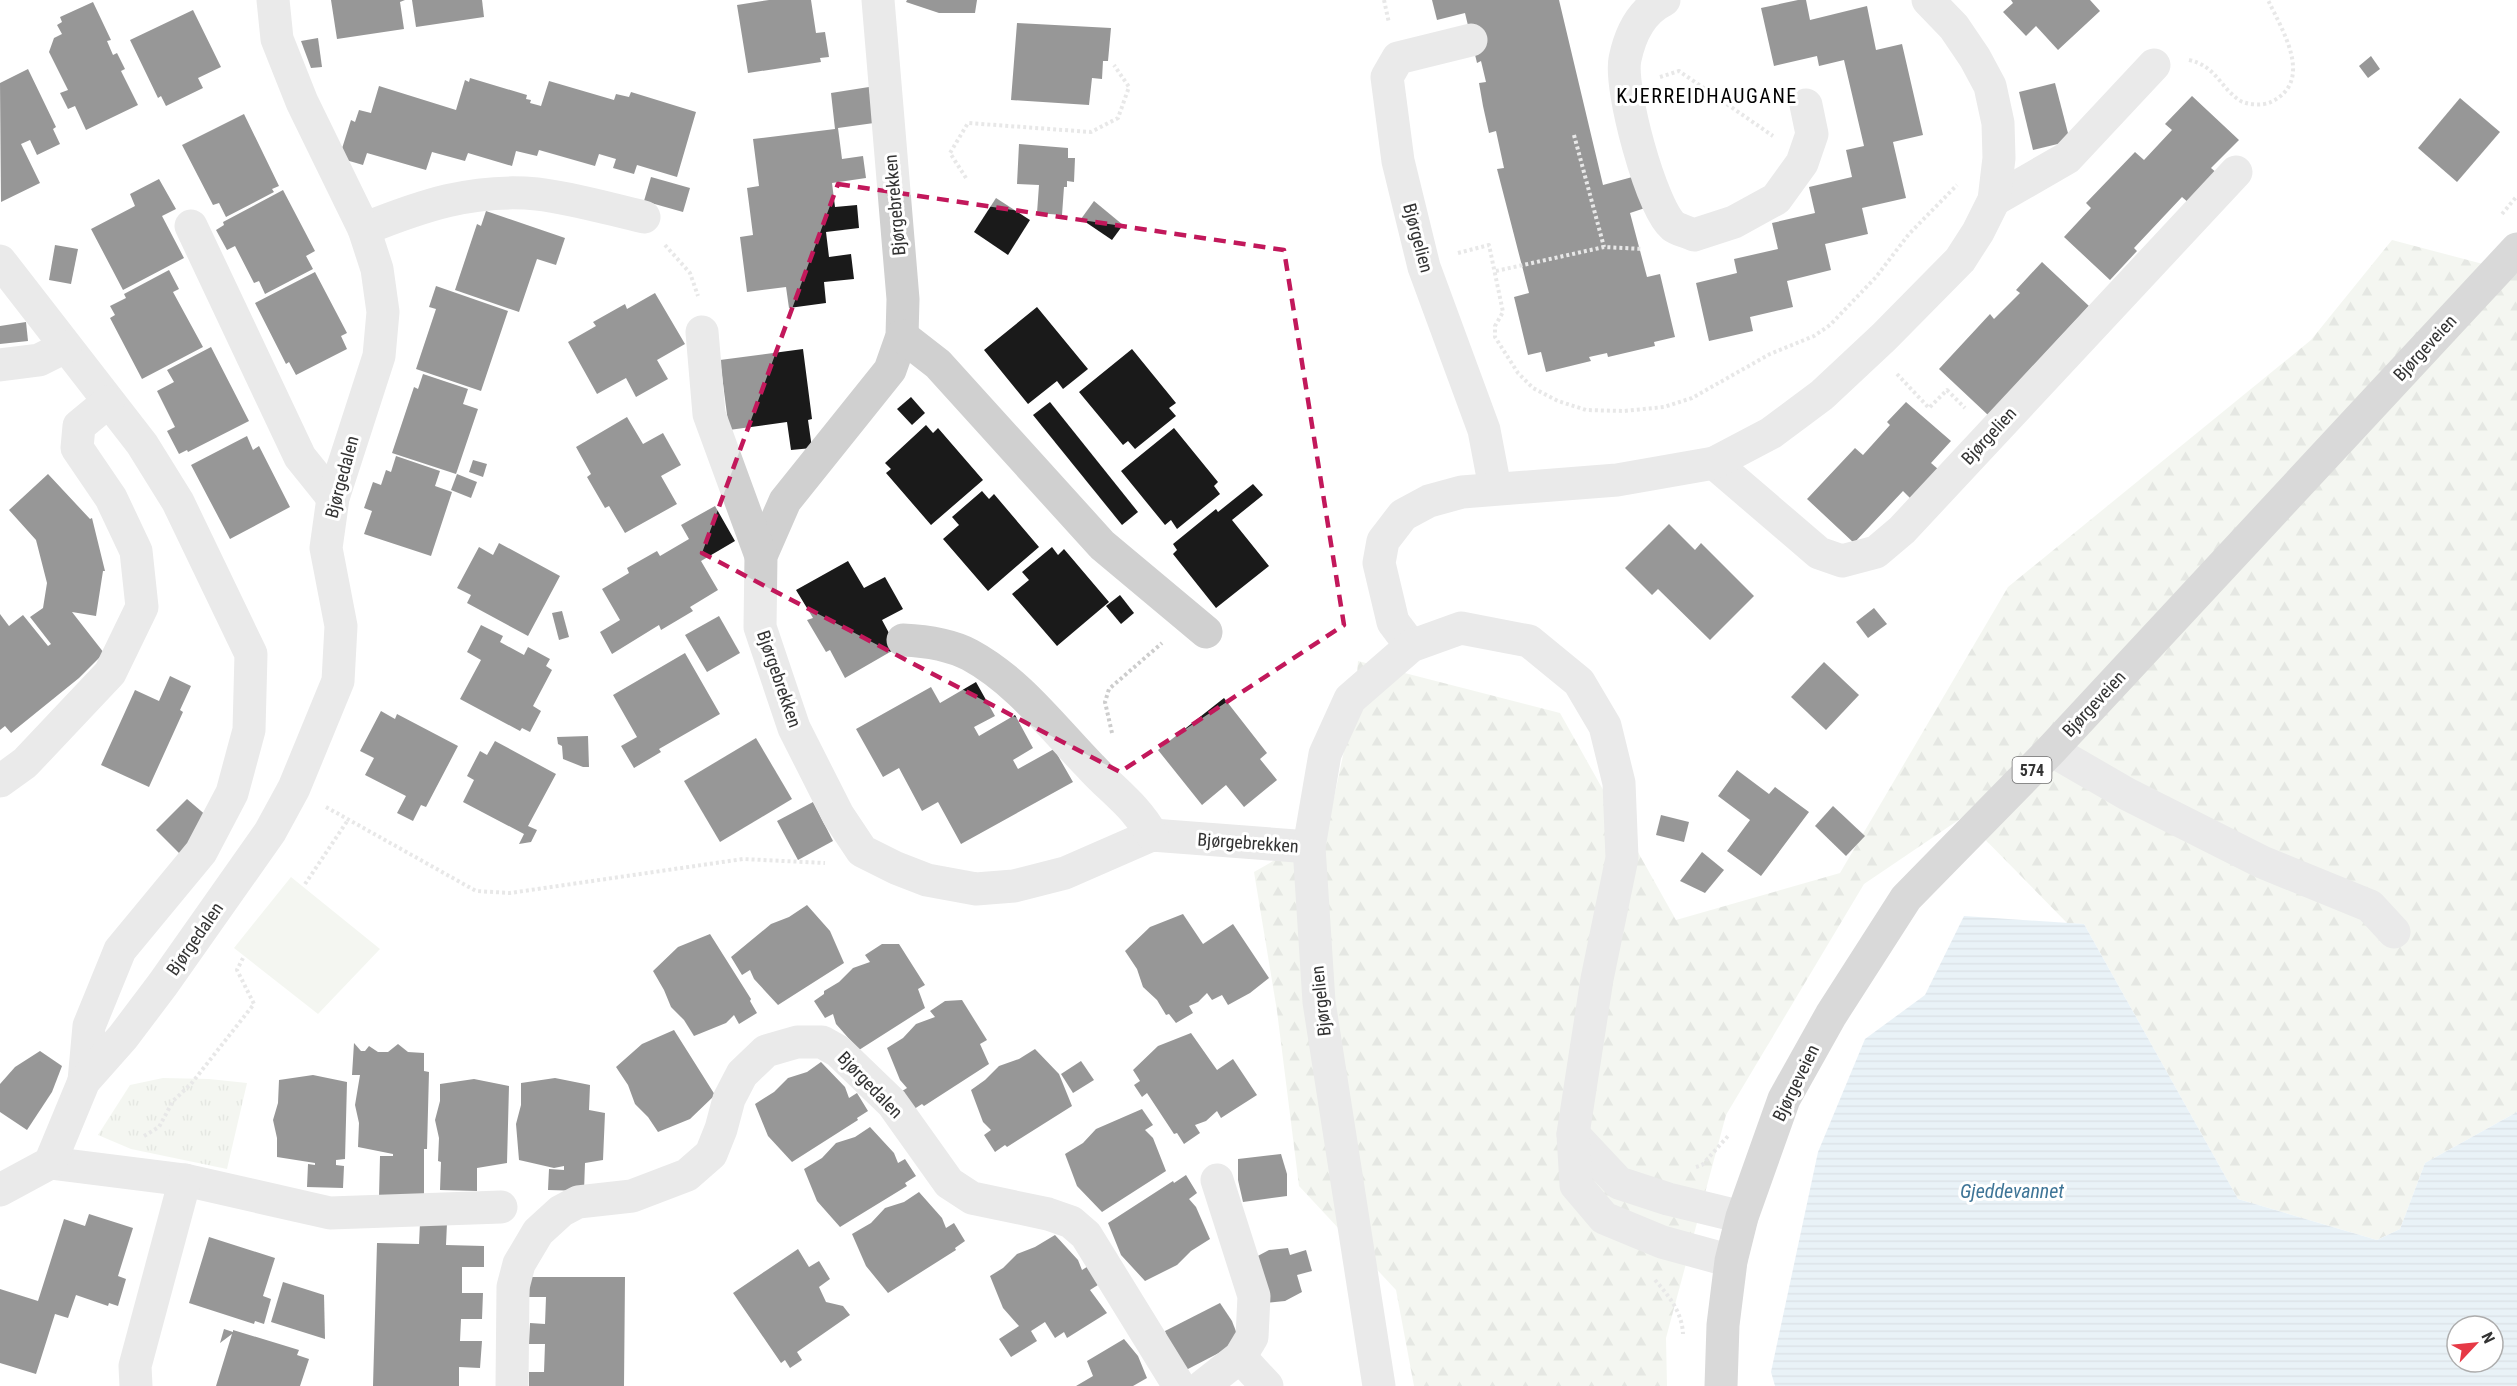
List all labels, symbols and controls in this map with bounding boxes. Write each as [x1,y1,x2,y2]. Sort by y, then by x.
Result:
district label: KJERREIDHAUGANE [1616,84,1798,108]
street label: Bjørgebrekken [880,154,909,256]
street label: Bjørgelien [1399,201,1438,275]
street label: Bjørgeveien [2389,310,2461,385]
street label: Bjørgelien [1957,403,2020,469]
street label: Bjørgedalen [320,433,363,520]
street label: Bjørgebrekken [753,628,806,730]
street label: Bjørgeveien [2058,666,2130,741]
road number: 574 [2012,757,2052,783]
street label: Bjørgebrekken [1197,828,1299,857]
street label: Bjørgedalen [162,898,227,979]
street label: Bjørgelien [1306,965,1335,1037]
street label: Bjørgeveien [1768,1041,1823,1125]
street label: Bjørgedalen [834,1047,907,1122]
water label: Gjeddevannet [1960,1179,2064,1203]
north arrow [2445,1314,2505,1374]
text: N [2477,1329,2499,1346]

